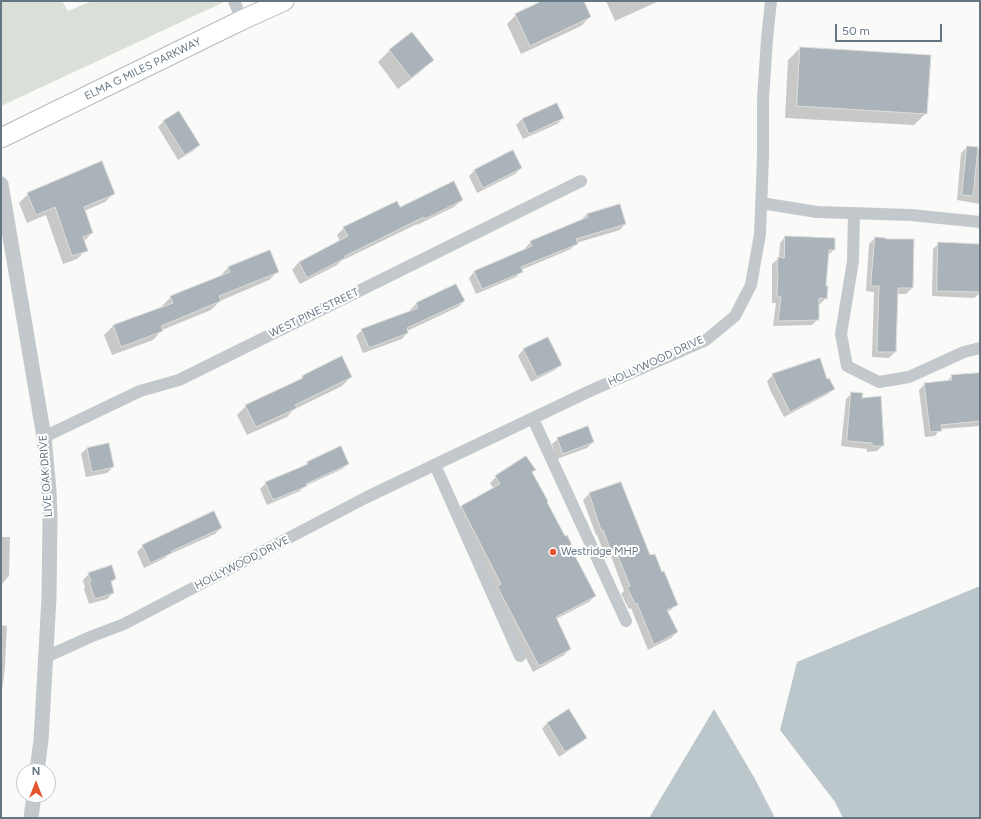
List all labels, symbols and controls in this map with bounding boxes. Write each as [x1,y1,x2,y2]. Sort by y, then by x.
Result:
scale bar [837,16,944,42]
text: 50 m [842,24,870,38]
street label: ELMA G MILES PARKWAY [82,35,204,103]
street label: WEST PINE STREET [267,285,361,341]
street label: HOLLYWOOD DRIVE [606,333,706,389]
street label: LIVE OAK DRIVE [37,434,55,518]
street label: HOLLYWOOD DRIVE [193,533,291,593]
place label: Westridge MHP [561,545,638,559]
marker: Westridge MHP [548,547,558,557]
north arrow [16,763,56,803]
text: N [32,765,40,778]

